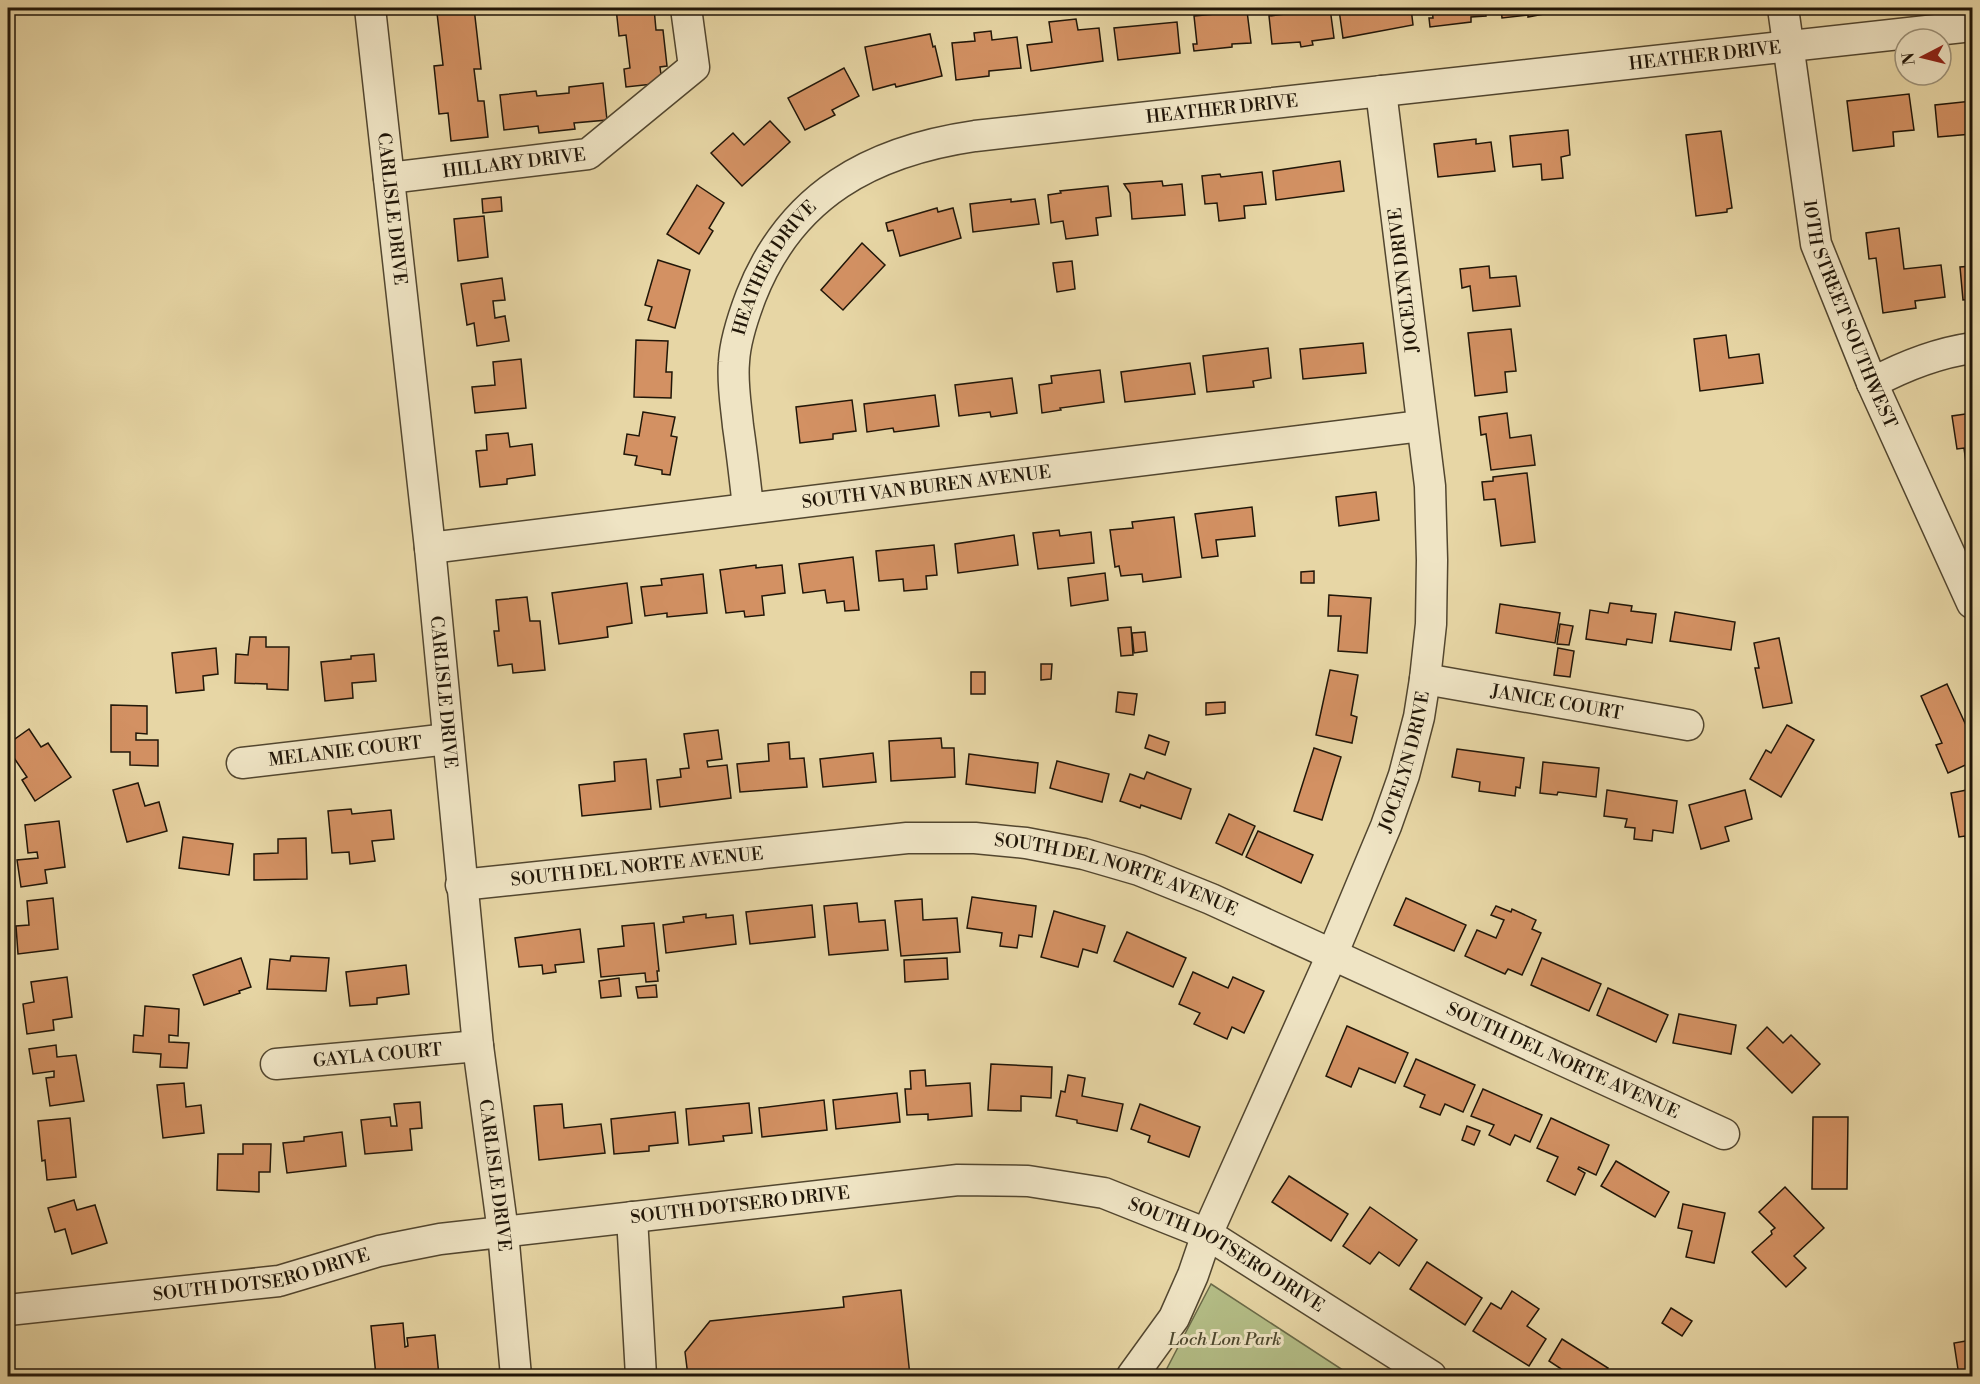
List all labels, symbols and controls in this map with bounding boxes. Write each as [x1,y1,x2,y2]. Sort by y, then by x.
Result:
north arrow [1893,27,1953,87]
street label: HEATHER DRIVE [1628,36,1782,75]
text: N [1898,51,1920,66]
street label: HEATHER DRIVE [1145,89,1299,129]
street label: CARLISLE DRIVE [372,131,412,286]
street label: HILLARY DRIVE [441,143,587,183]
street label: HEATHER DRIVE [727,195,821,338]
street label: 10TH STREET SOUTHWEST [1798,198,1903,432]
street label: JOCELYN DRIVE [1384,206,1424,355]
street label: SOUTH VAN BUREN AVENUE [800,460,1052,514]
street label: CARLISLE DRIVE [425,615,463,769]
street label: JANICE COURT [1488,679,1625,725]
street label: JOCELYN DRIVE [1373,689,1434,836]
street label: MELANIE COURT [267,731,424,771]
street label: SOUTH DEL NORTE AVENUE [993,828,1242,921]
street label: SOUTH DEL NORTE AVENUE [510,842,765,891]
street label: SOUTH DEL NORTE AVENUE [1443,997,1683,1124]
street label: GAYLA COURT [312,1038,444,1072]
street label: CARLISLE DRIVE [474,1098,516,1252]
street label: SOUTH DOTSERO DRIVE [629,1181,851,1229]
street label: SOUTH DOTSERO DRIVE [1125,1192,1329,1317]
street label: SOUTH DOTSERO DRIVE [152,1243,372,1306]
park label: Loch Lon Park [1168,1328,1282,1351]

